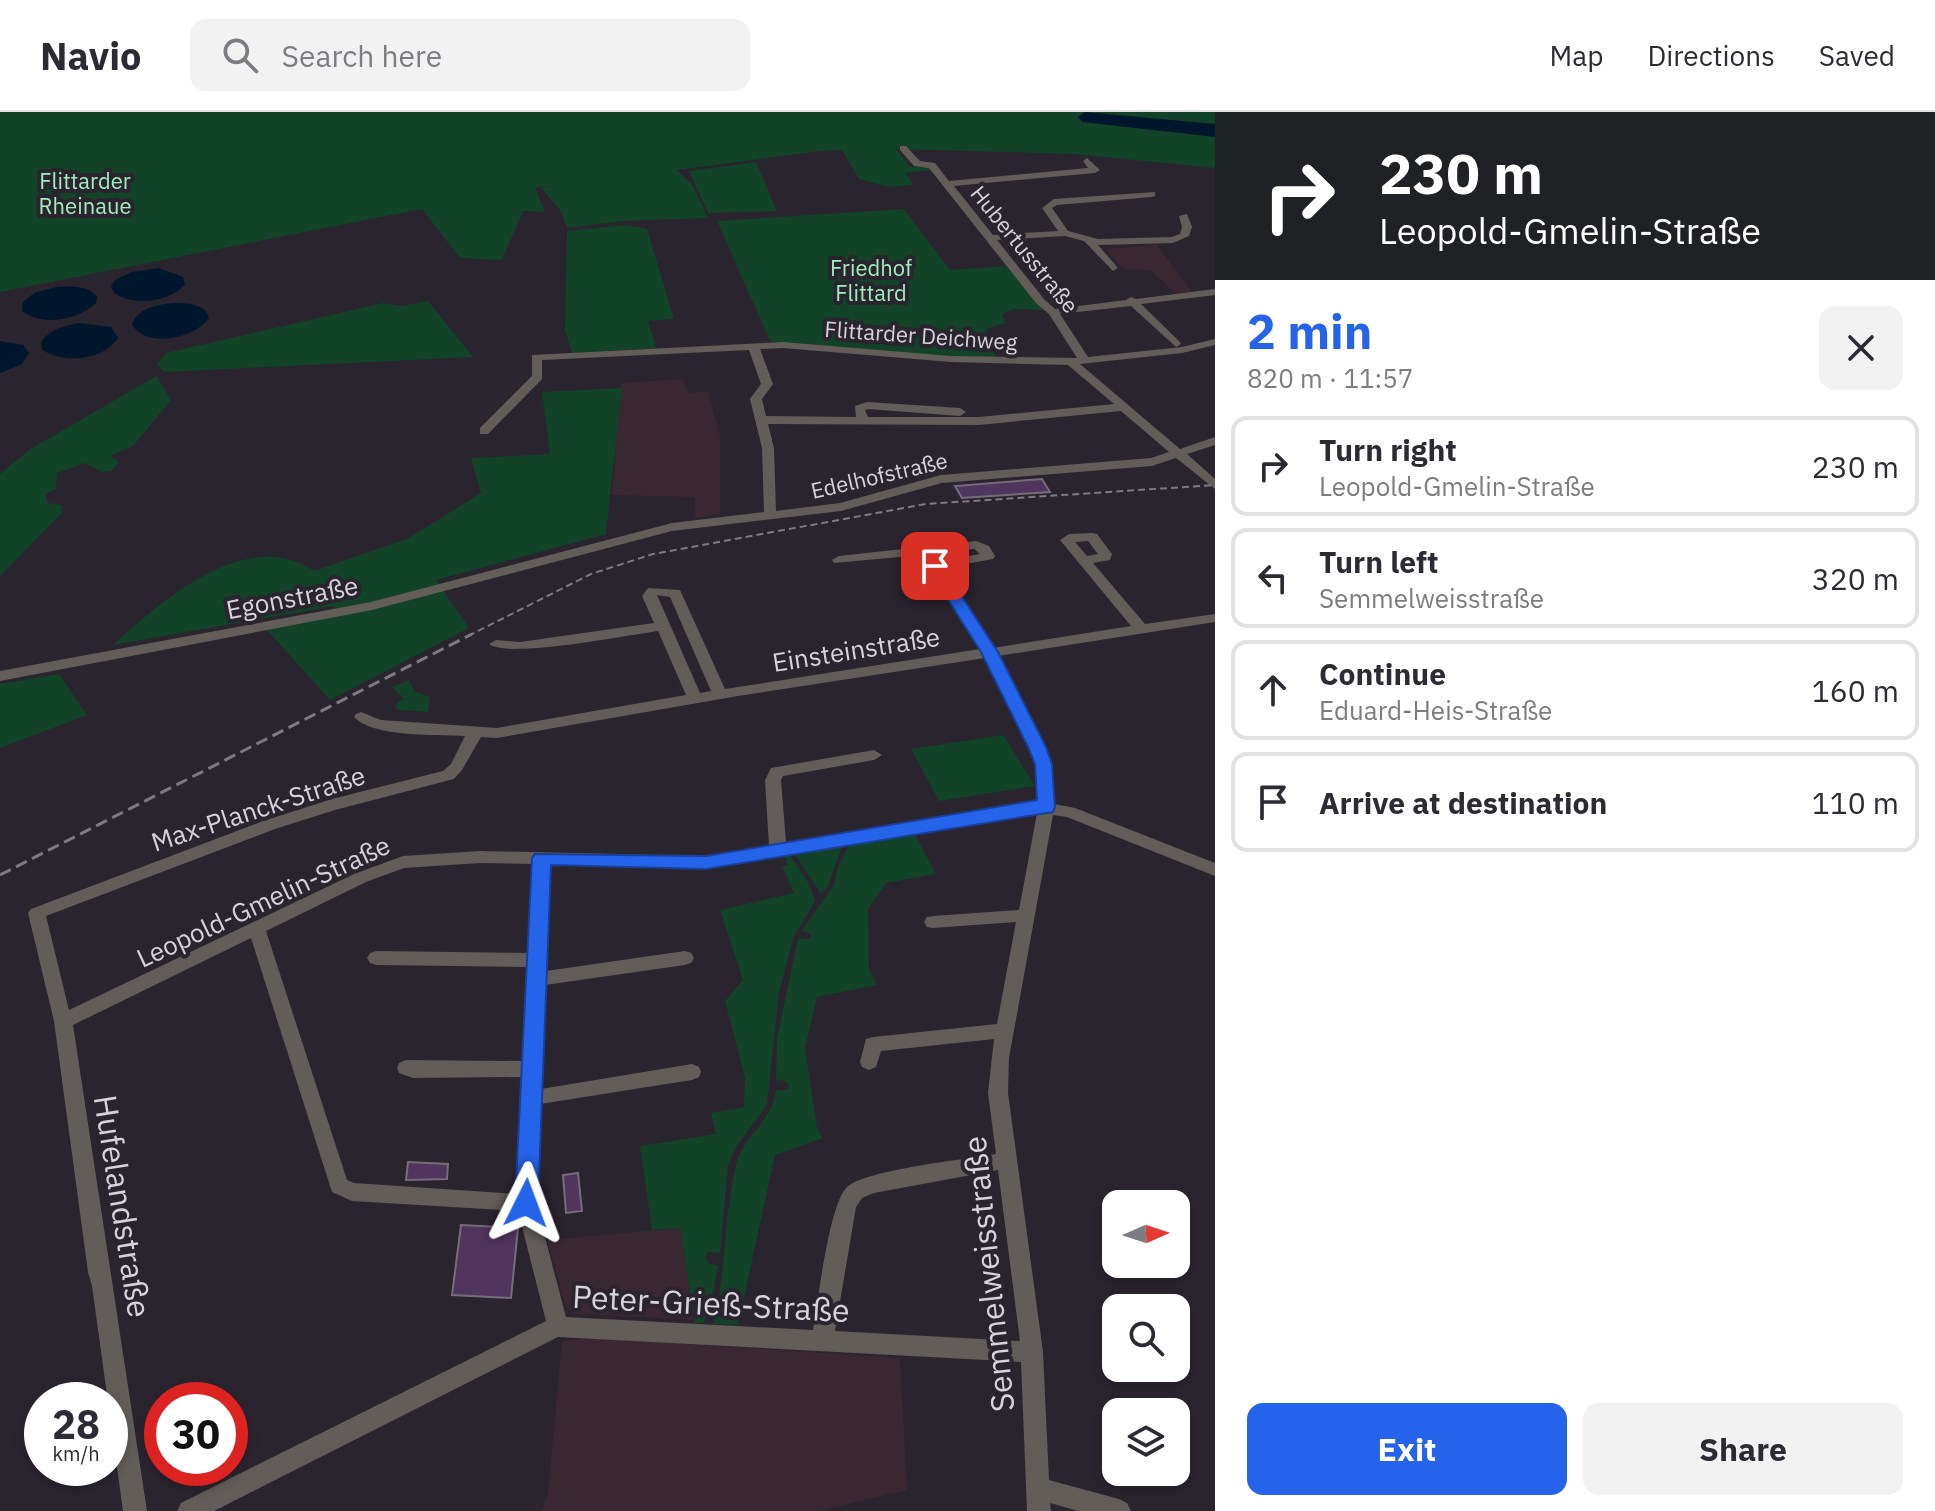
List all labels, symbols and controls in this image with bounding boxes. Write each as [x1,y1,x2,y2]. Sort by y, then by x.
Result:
search box [190,19,750,91]
text: Navio [40,31,142,80]
icon: search [218,33,262,77]
text: Search here [282,36,442,75]
text: Map [1549,37,1603,74]
text: Directions [1647,37,1775,74]
text: Saved [1819,37,1895,74]
text: 230 m [1379,137,1543,209]
icon: right [1247,144,1351,248]
park label: Flittarder Rheinaue [39,166,131,220]
street label: Hubertusstraße [965,179,1085,319]
text: Leopold-Gmelin-Straße [1379,207,1761,254]
park label: Friedhof Flittard [830,253,912,307]
text: 2 min [1247,300,1372,362]
button: close [1819,306,1903,390]
street label: Flittarder Deichweg [824,314,1019,356]
text: 820 m · 11:57 [1247,361,1413,395]
text: Turn right [1319,430,1457,469]
icon: right [1251,444,1295,488]
street label: Edelhofstraße [808,445,950,505]
text: 230 m [1812,447,1899,486]
text: Leopold-Gmelin-Straße [1319,469,1595,503]
pin [901,532,969,600]
text: Turn left [1319,542,1438,581]
icon: arrive [913,544,957,588]
icon: left [1251,556,1295,600]
text: 320 m [1812,559,1899,598]
street label: Egonstraße [223,568,361,626]
text: Semmelweisstraße [1319,581,1544,615]
street label: Einsteinstraße [770,619,942,679]
text: Continue [1319,654,1446,693]
icon: ahead [1251,668,1295,712]
text: 160 m [1812,671,1899,710]
text: Eduard-Heis-Straße [1319,693,1552,727]
street label: Max-Planck-Straße [147,757,369,859]
icon: arrive [1251,780,1295,824]
text: Arrive at destination [1319,783,1607,822]
text: 110 m [1812,783,1899,822]
street label: Leopold-Gmelin-Straße [131,827,395,975]
street label: Hufelandstraße [85,1092,161,1320]
street label: Semmelweisstraße [953,1134,1023,1414]
position arrow [484,1161,568,1245]
north arrow [1102,1190,1190,1278]
map controls [1102,1190,1190,1486]
street label: Peter-Grieß-Straße [571,1275,851,1331]
button: search [1102,1294,1190,1382]
speed limit sign: 30 [144,1382,248,1486]
text: 28 [52,1398,100,1450]
button: layers [1102,1398,1190,1486]
button: Exit [1247,1403,1567,1495]
button: Share [1583,1403,1903,1495]
text: km/h [52,1440,100,1467]

